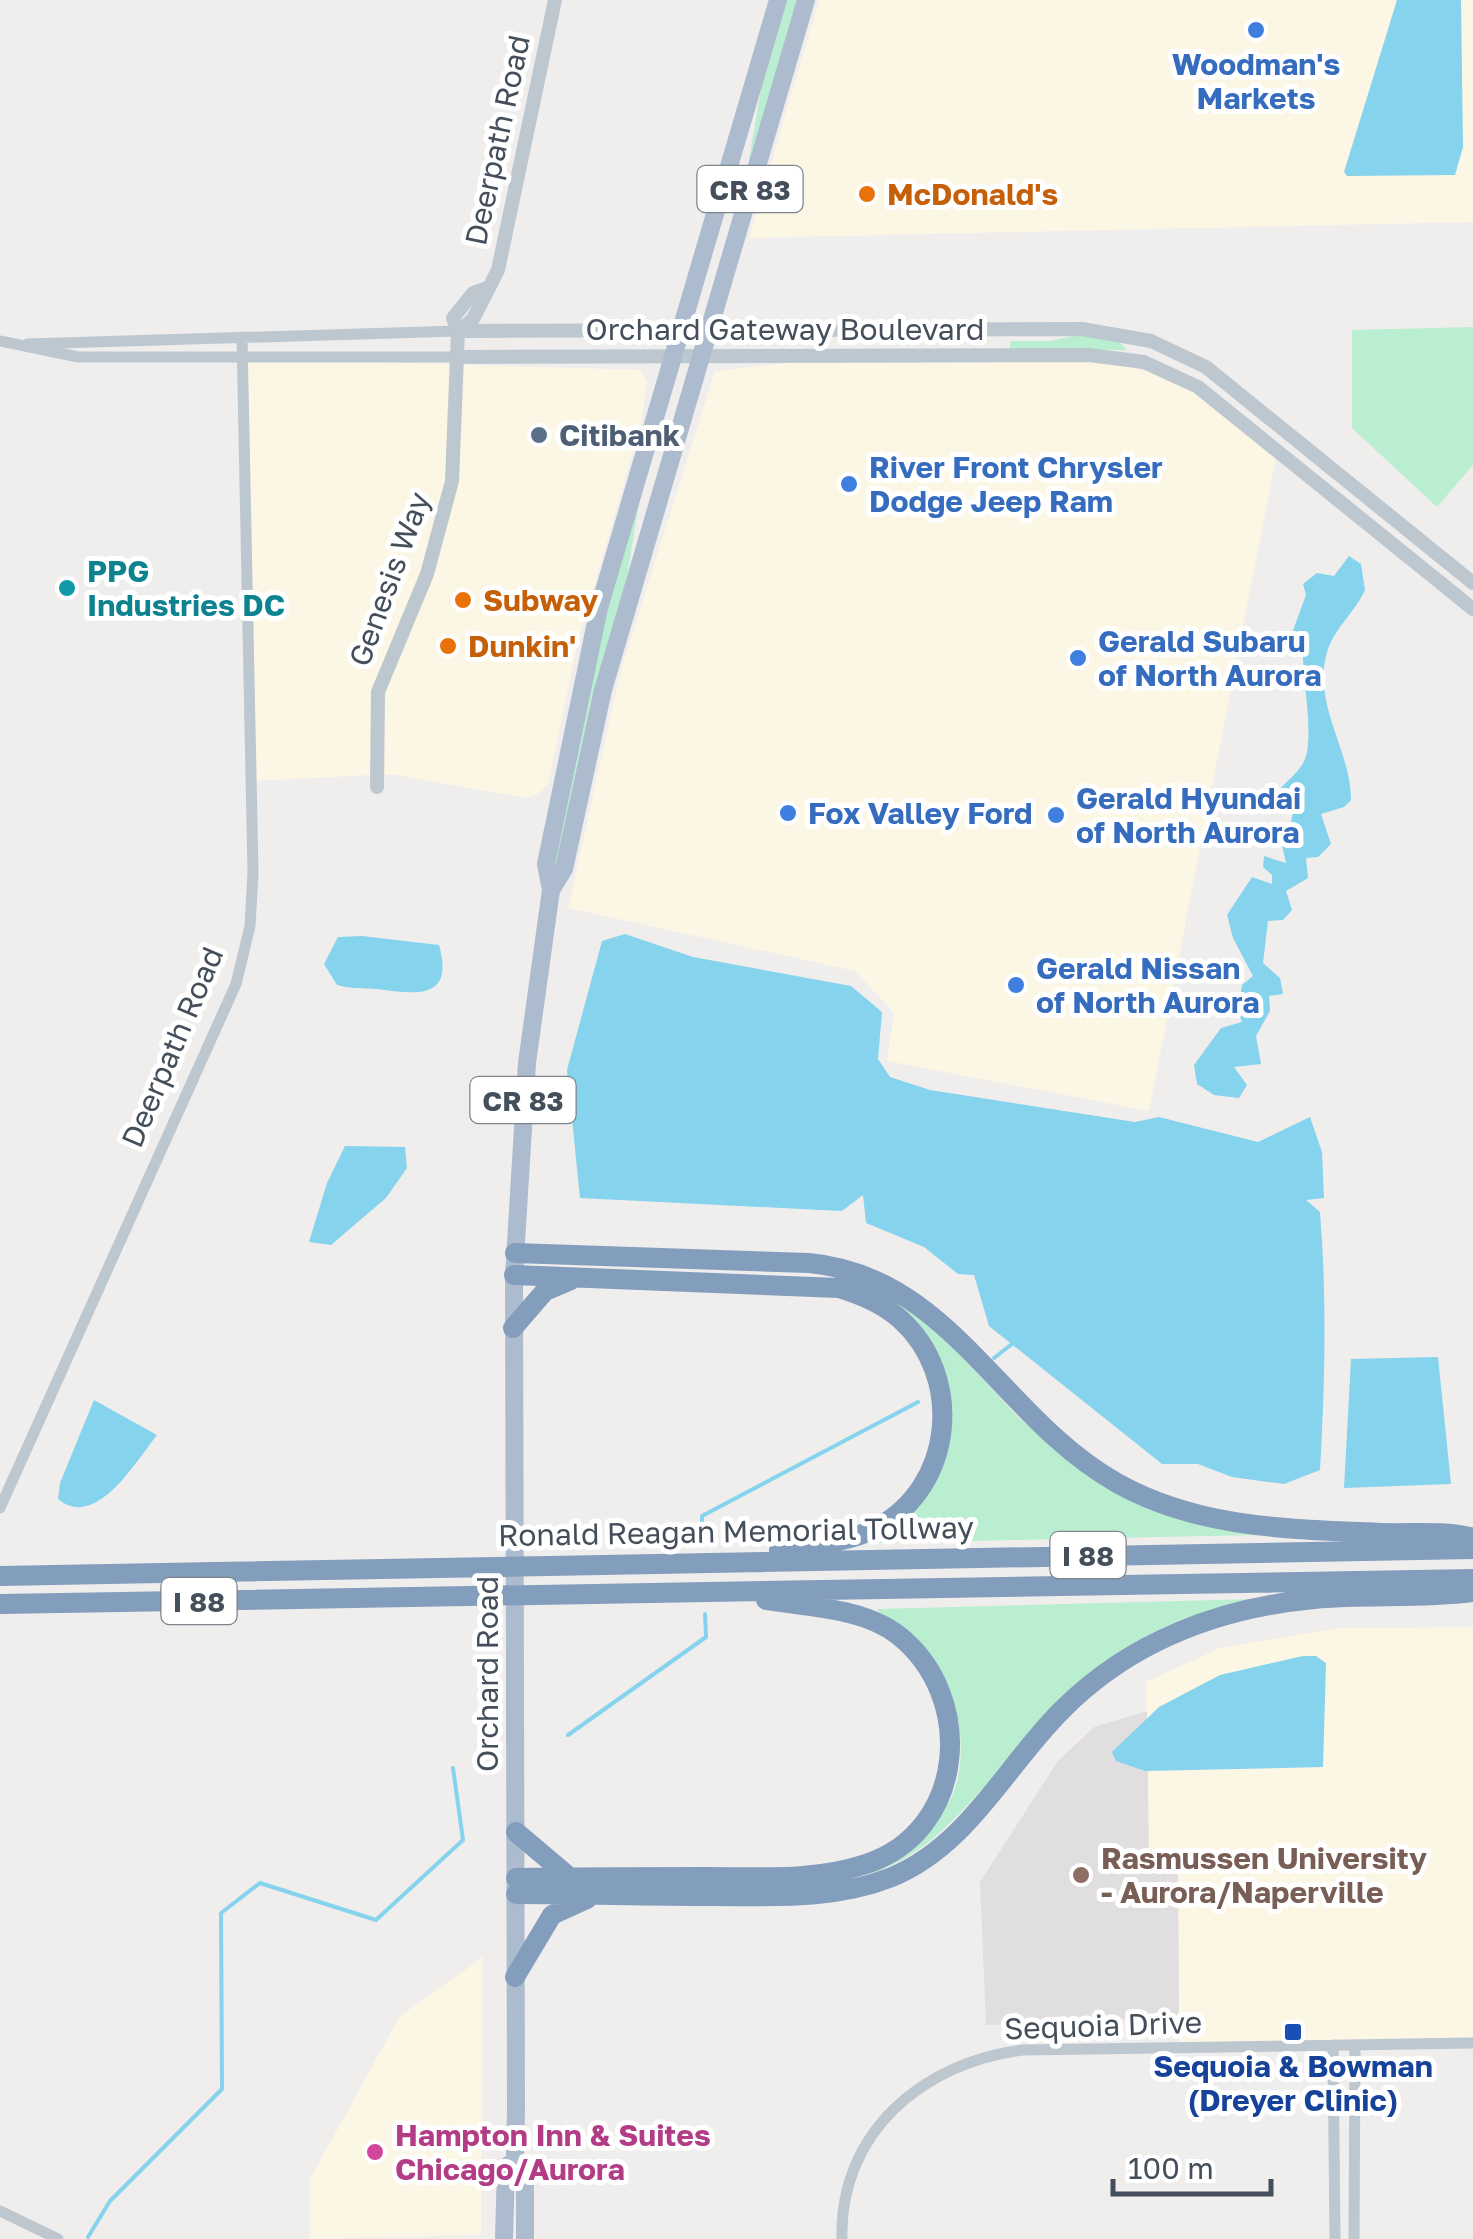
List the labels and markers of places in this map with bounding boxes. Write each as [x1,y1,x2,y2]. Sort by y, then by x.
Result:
marker: Woodman's Markets [1245,19,1267,41]
place label: Woodman's Markets [1172,46,1340,116]
place label: McDonald's [887,176,1058,212]
marker: McDonald's [856,183,878,205]
place label: Citibank [559,417,681,453]
marker: Citibank [528,424,550,446]
place label: River Front Chrysler Dodge Jeep Ram [869,449,1163,519]
marker: River Front Chrysler Dodge Jeep Ram [838,473,860,495]
place label: PPG Industries DC [87,553,285,623]
marker: PPG Industries DC [56,577,78,599]
place label: Subway [483,582,598,618]
marker: Subway [452,589,474,611]
place label: Gerald Subaru of North Aurora [1098,623,1322,693]
place label: Dunkin' [468,628,576,664]
marker: Dunkin' [437,635,459,657]
marker: Gerald Subaru of North Aurora [1067,647,1089,669]
place label: Gerald Hyundai of North Aurora [1076,780,1301,850]
place label: Fox Valley Ford [808,795,1032,831]
marker: Fox Valley Ford [777,802,799,824]
marker: Gerald Hyundai of North Aurora [1045,804,1067,826]
place label: Gerald Nissan of North Aurora [1036,950,1260,1020]
marker: Gerald Nissan of North Aurora [1005,974,1027,996]
place label: Rasmussen University - Aurora/Naperville [1101,1840,1427,1910]
marker: Rasmussen University - Aurora/Naperville [1070,1864,1092,1886]
marker: Sequoia & Bowman (Dreyer Clinic) [1282,2021,1304,2043]
place label: Sequoia & Bowman (Dreyer Clinic) [1153,2048,1433,2118]
place label: Hampton Inn & Suites Chicago/Aurora [395,2117,711,2187]
marker: Hampton Inn & Suites Chicago/Aurora [364,2141,386,2163]

